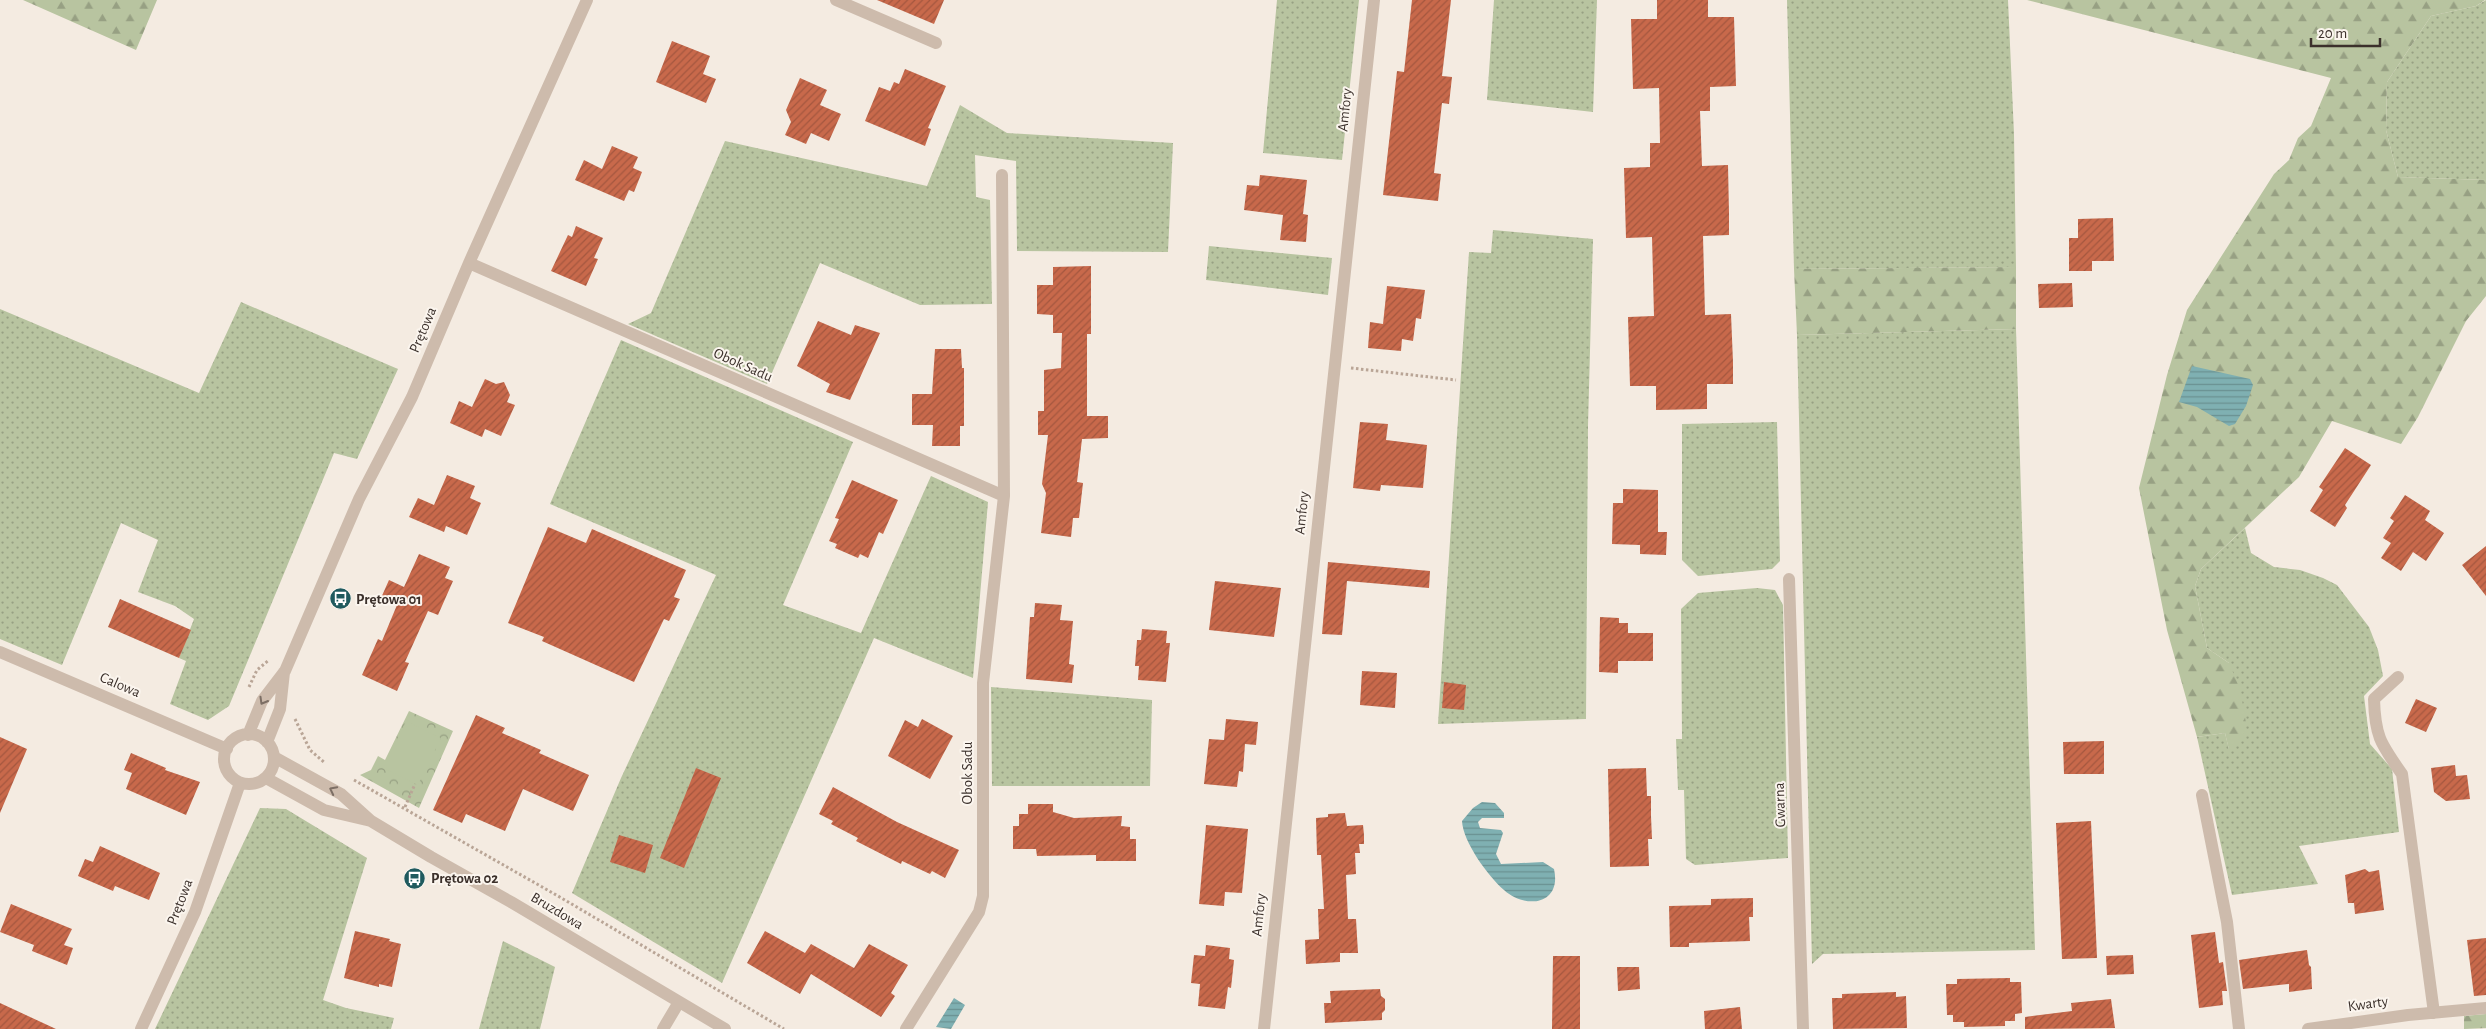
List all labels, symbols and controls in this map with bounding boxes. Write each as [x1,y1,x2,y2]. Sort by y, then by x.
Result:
scale bar [2311,15,2380,47]
text: 20 m [2318,26,2347,41]
street label: Amfory [1335,87,1355,132]
street label: Prętowa [407,305,439,355]
street label: Obok Sadu [711,345,775,385]
street label: Amfory [1292,490,1312,535]
bus stop icon: Prętowa 01 [328,587,352,611]
place label: Prętowa 01 [356,592,422,607]
street label: Calowa [98,670,143,700]
one-way arrow [260,696,270,705]
street label: Obok Sadu [960,741,975,805]
street label: Gwarna [1772,782,1788,828]
one-way arrow [330,786,339,796]
bus stop icon: Prętowa 02 [403,866,427,890]
place label: Prętowa 02 [431,871,498,886]
street label: Prętowa [164,877,196,927]
street label: Bruzdowa [528,890,586,932]
street label: Amfory [1249,892,1269,937]
street label: Kwarty [2347,994,2390,1014]

